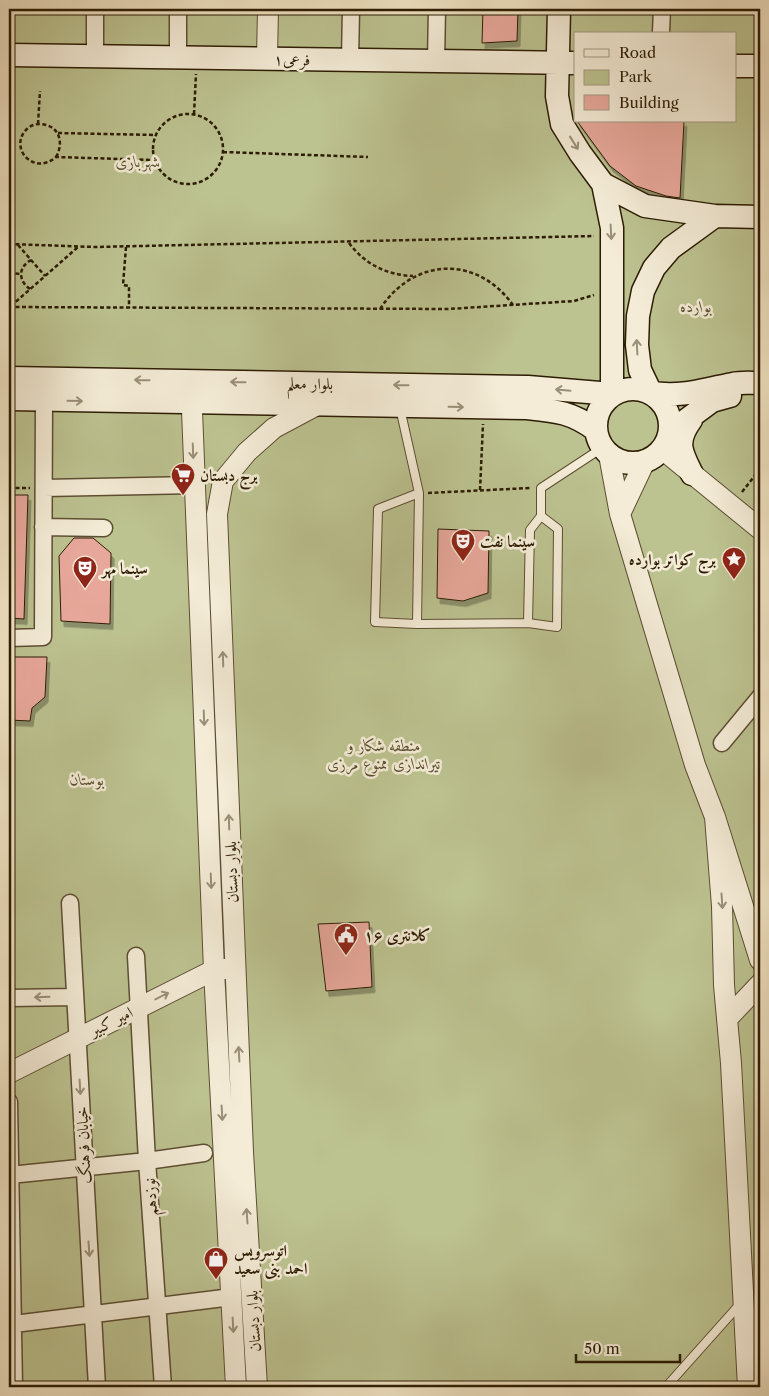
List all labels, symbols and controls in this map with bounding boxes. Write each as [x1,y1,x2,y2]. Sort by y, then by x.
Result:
legend [574,32,736,122]
text: Road [619,43,656,62]
street label: فرعی۱ [273,49,311,70]
text: Park [619,67,653,86]
text: Building [619,93,679,112]
one-way arrow [569,135,579,149]
park label: شهربازی [116,151,161,172]
one-way arrow [607,223,616,239]
park label: بوارده [680,296,712,317]
one-way arrow [633,339,642,355]
street label: بلوار معلم [287,373,333,400]
one-way arrow [134,375,150,385]
one-way arrow [231,377,247,387]
one-way arrow [393,380,410,390]
one-way arrow [556,386,572,395]
one-way arrow [67,396,83,405]
one-way arrow [447,402,463,412]
one-way arrow [189,443,198,459]
supermarket icon: برج دبستان [170,462,196,496]
place label: برج دبستان [200,465,258,490]
theatre icon: سینما نفت [450,528,476,562]
place label: سینما نفت [480,531,535,551]
place icon: برج کواتر بوارده [721,546,747,580]
place label: برج کواتر بوارده [629,549,716,574]
theatre icon: سینما مهر [72,555,98,589]
place label: سینما مهر [100,558,148,579]
one-way arrow [218,652,228,668]
one-way arrow [199,710,209,726]
park label: منطقه شکار و تیراندازی ممنوع مرزی [327,735,441,777]
park label: بوستان [70,769,104,790]
one-way arrow [225,814,234,830]
street label: بلوار دبستان [220,841,242,903]
one-way arrow [206,872,215,888]
one-way arrow [717,892,726,908]
public building icon: کلانتری ۱۶ [333,922,359,956]
place label: کلانتری ۱۶ [364,925,431,945]
one-way arrow [154,991,169,1000]
one-way arrow [34,993,50,1002]
street label: امیر کبیر [84,1002,136,1041]
one-way arrow [234,1046,243,1062]
one-way arrow [75,1079,84,1095]
one-way arrow [217,1105,226,1121]
street label: خیابان فرهنگ [71,1106,96,1184]
street label: نوزدهم [139,1177,167,1217]
one-way arrow [243,1209,252,1225]
place label: اتوسرویس احمد بنی سعید [234,1240,307,1280]
one-way arrow [85,1241,94,1257]
shop icon: اتوسرویس احمد بنی سعید [203,1246,229,1280]
street label: بلوار دبستان [241,1290,265,1352]
one-way arrow [228,1316,237,1332]
scale bar [576,1331,680,1363]
text: 50 m [584,1339,620,1358]

